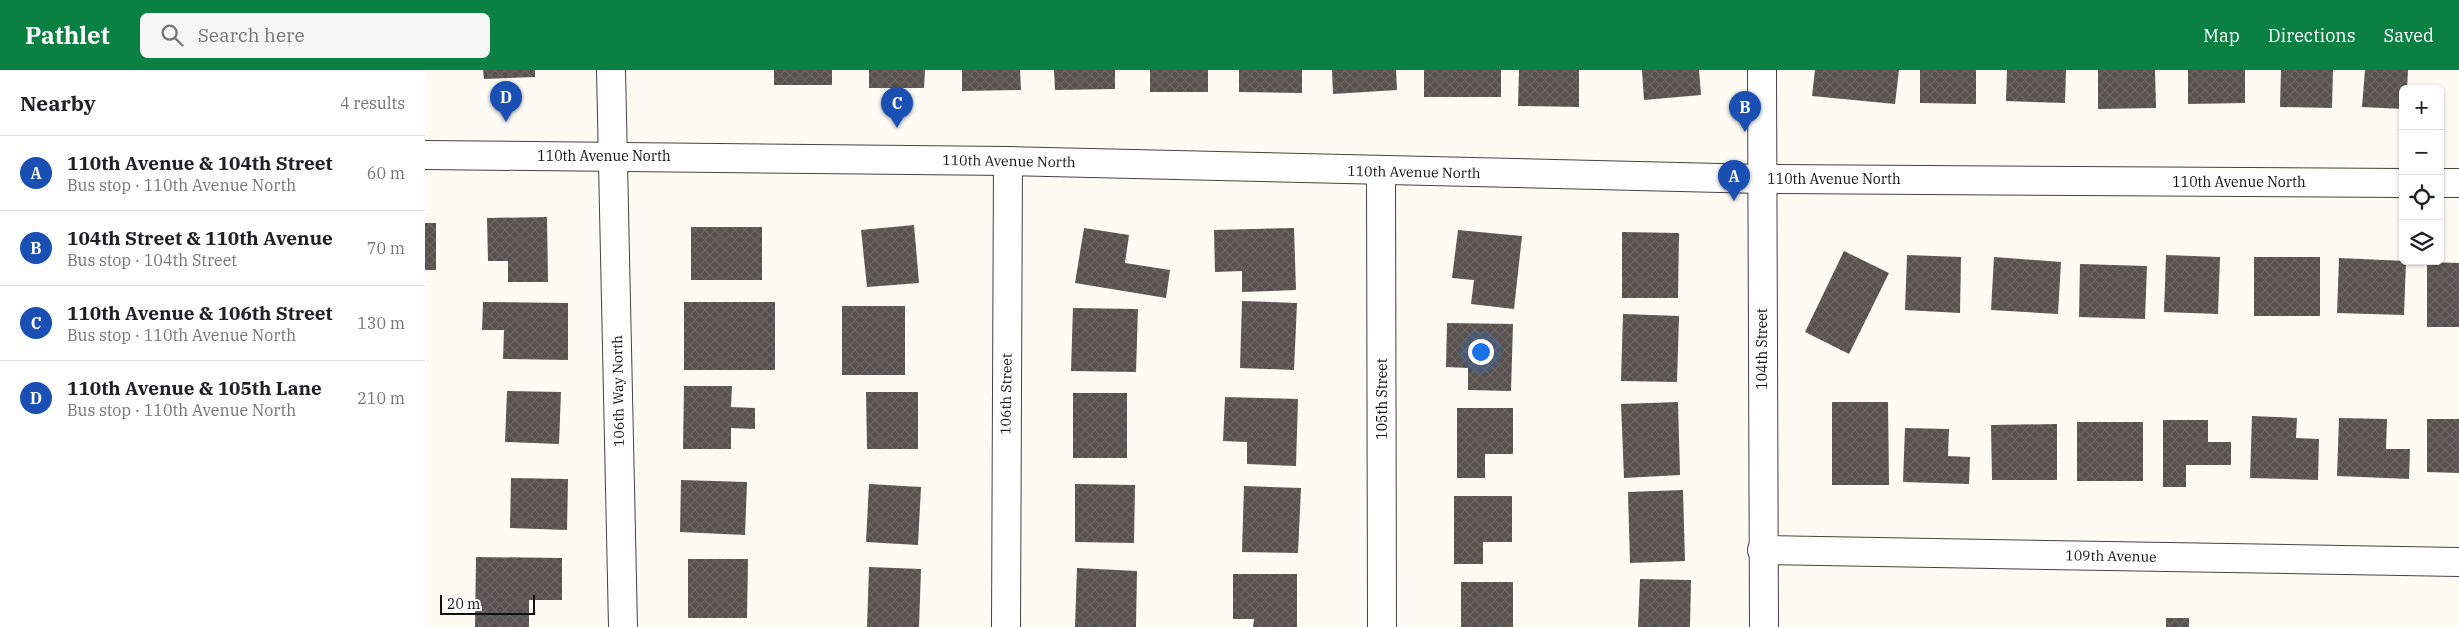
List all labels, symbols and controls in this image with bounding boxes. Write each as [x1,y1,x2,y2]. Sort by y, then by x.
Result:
search box [140,13,490,58]
text: Pathlet [25,19,110,51]
icon: search [158,21,186,49]
text: Search here [198,23,305,47]
text: Map [2203,24,2240,47]
text: Directions [2268,24,2356,47]
text: Saved [2384,24,2434,47]
pin: D [490,81,522,122]
map controls [2399,85,2444,265]
button: + [2399,85,2444,130]
pin: C [881,87,913,128]
text: Nearby [20,89,96,117]
pin: B [1729,91,1761,132]
text: 4 results [340,93,405,113]
button: − [2399,130,2444,175]
street label: 110th Avenue North [537,147,671,165]
text: 110th Avenue & 104th Street [67,151,333,175]
street label: 110th Avenue North [942,151,1076,171]
pin: A [1718,160,1750,201]
street label: 110th Avenue North [1347,162,1481,182]
text: A [30,163,42,183]
text: 60 m [367,163,405,183]
street label: 110th Avenue North [1767,170,1901,188]
street label: 110th Avenue North [2172,173,2306,191]
text: Bus stop · 110th Avenue North [67,175,296,195]
button: locate [2399,175,2444,220]
button: layers [2399,220,2444,265]
text: 104th Street & 110th Avenue [67,226,333,250]
text: B [30,238,42,258]
text: 70 m [367,238,405,258]
text: Bus stop · 104th Street [67,250,237,270]
text: 110th Avenue & 106th Street [67,301,333,325]
street label: 104th Street [1753,308,1771,390]
text: C [31,313,41,333]
text: 130 m [357,313,405,333]
text: Bus stop · 110th Avenue North [67,325,296,345]
street label: 106th Way North [608,335,628,447]
your location [1468,339,1494,365]
street label: 106th Street [996,353,1016,435]
street label: 105th Street [1373,358,1391,440]
text: 110th Avenue & 105th Lane [67,376,322,400]
text: D [30,388,42,408]
text: 210 m [357,388,405,408]
text: Bus stop · 110th Avenue North [67,400,296,420]
street label: 109th Avenue [2065,546,2157,566]
scale bar [440,592,535,615]
text: 20 m [447,595,480,613]

